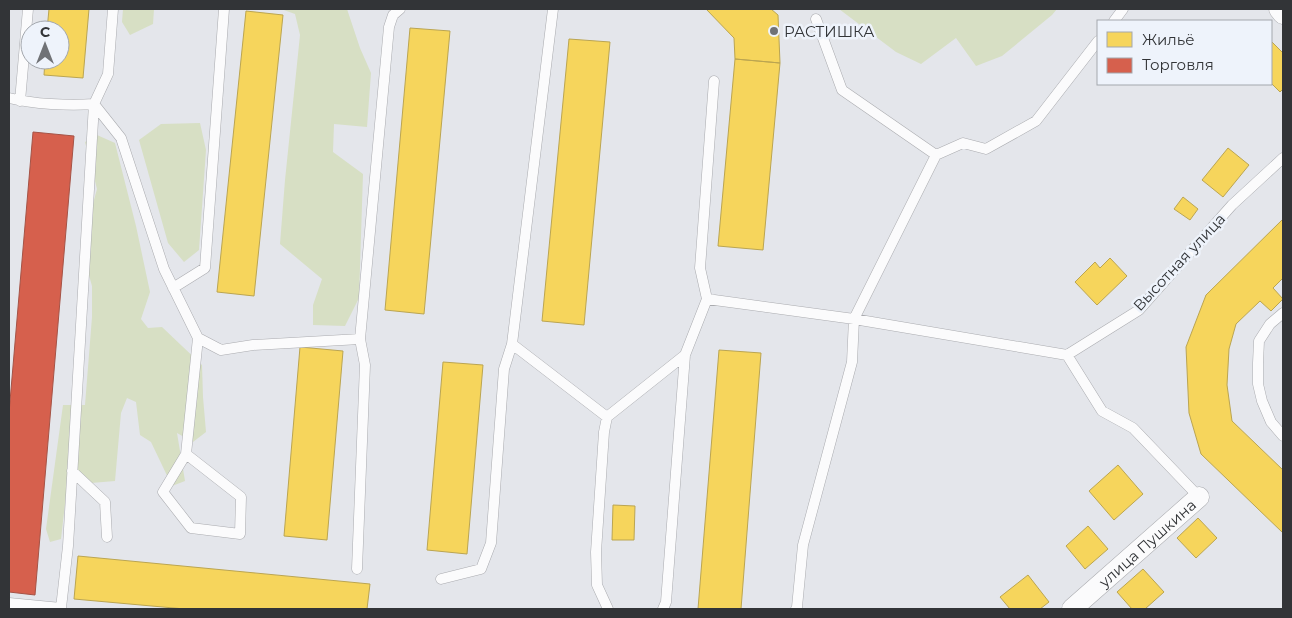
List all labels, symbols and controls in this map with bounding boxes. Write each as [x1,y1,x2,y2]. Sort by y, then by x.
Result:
north arrow [20,20,70,70]
legend [1097,20,1272,85]
place label: РАСТИШКА [784,22,874,41]
text: С [40,23,50,41]
marker: РАСТИШКА [768,25,780,37]
text: Жильё [1142,30,1195,49]
text: Торговля [1142,55,1214,74]
street label: Высотная улица [1129,209,1229,315]
street label: улица Пушкина [1094,495,1200,591]

